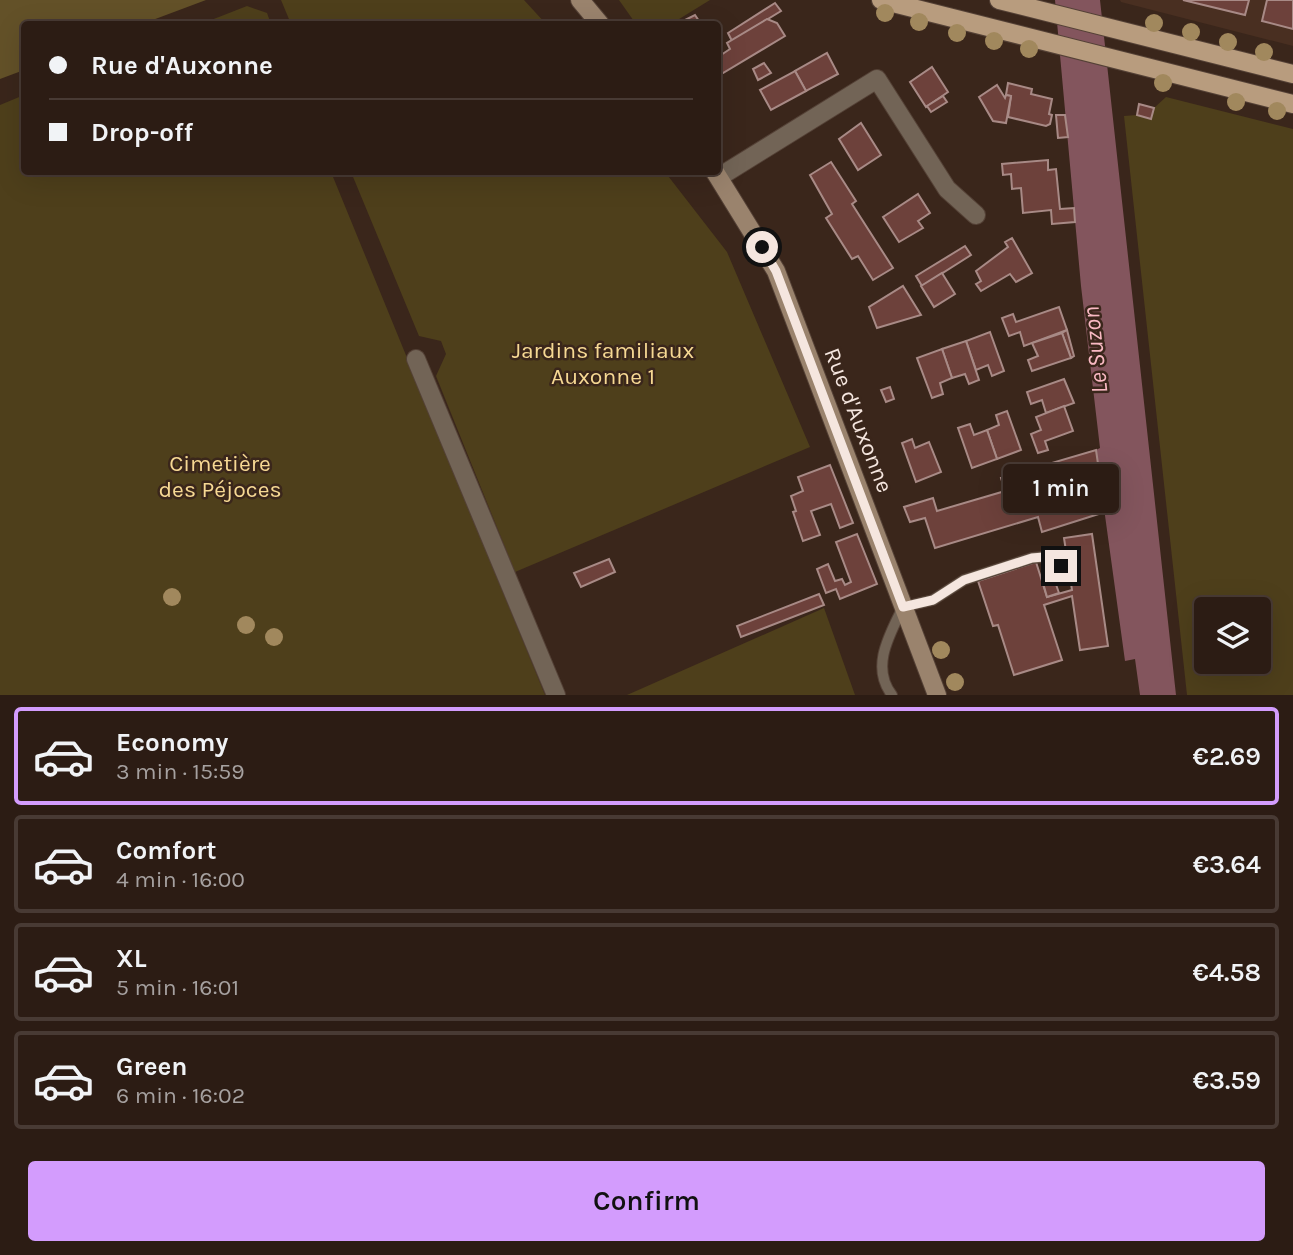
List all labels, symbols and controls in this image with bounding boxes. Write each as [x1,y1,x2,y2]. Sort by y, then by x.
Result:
text: Rue d'Auxonne [91,50,273,81]
text: Drop-off [91,117,193,148]
route start [746,231,778,263]
water label: Le Suzon [1077,305,1113,395]
park label: Jardins familiaux Auxonne 1 [512,337,695,390]
street label: Rue d'Auxonne [819,344,899,496]
park label: Cimetière des Péjoces [158,450,282,503]
callout: 1 min [1003,464,1119,514]
text: 1 min [1032,475,1090,502]
route end [1045,550,1077,582]
map controls [1194,597,1271,674]
button: layers [1194,597,1271,674]
icon: car [32,725,95,788]
text: Economy [116,727,228,758]
text: €2.69 [1193,741,1261,772]
text: 3 min · 15:59 [116,758,245,785]
icon: car [32,833,95,896]
text: Comfort [116,835,217,866]
text: €3.64 [1193,849,1261,880]
text: 4 min · 16:00 [116,866,245,893]
icon: car [32,941,95,1004]
text: XL [116,943,147,974]
text: €4.58 [1193,957,1261,988]
text: 5 min · 16:01 [116,974,239,1001]
icon: car [32,1049,95,1112]
text: Green [116,1051,188,1082]
text: €3.59 [1193,1065,1261,1096]
text: 6 min · 16:02 [116,1082,245,1109]
button: Confirm [28,1161,1265,1241]

